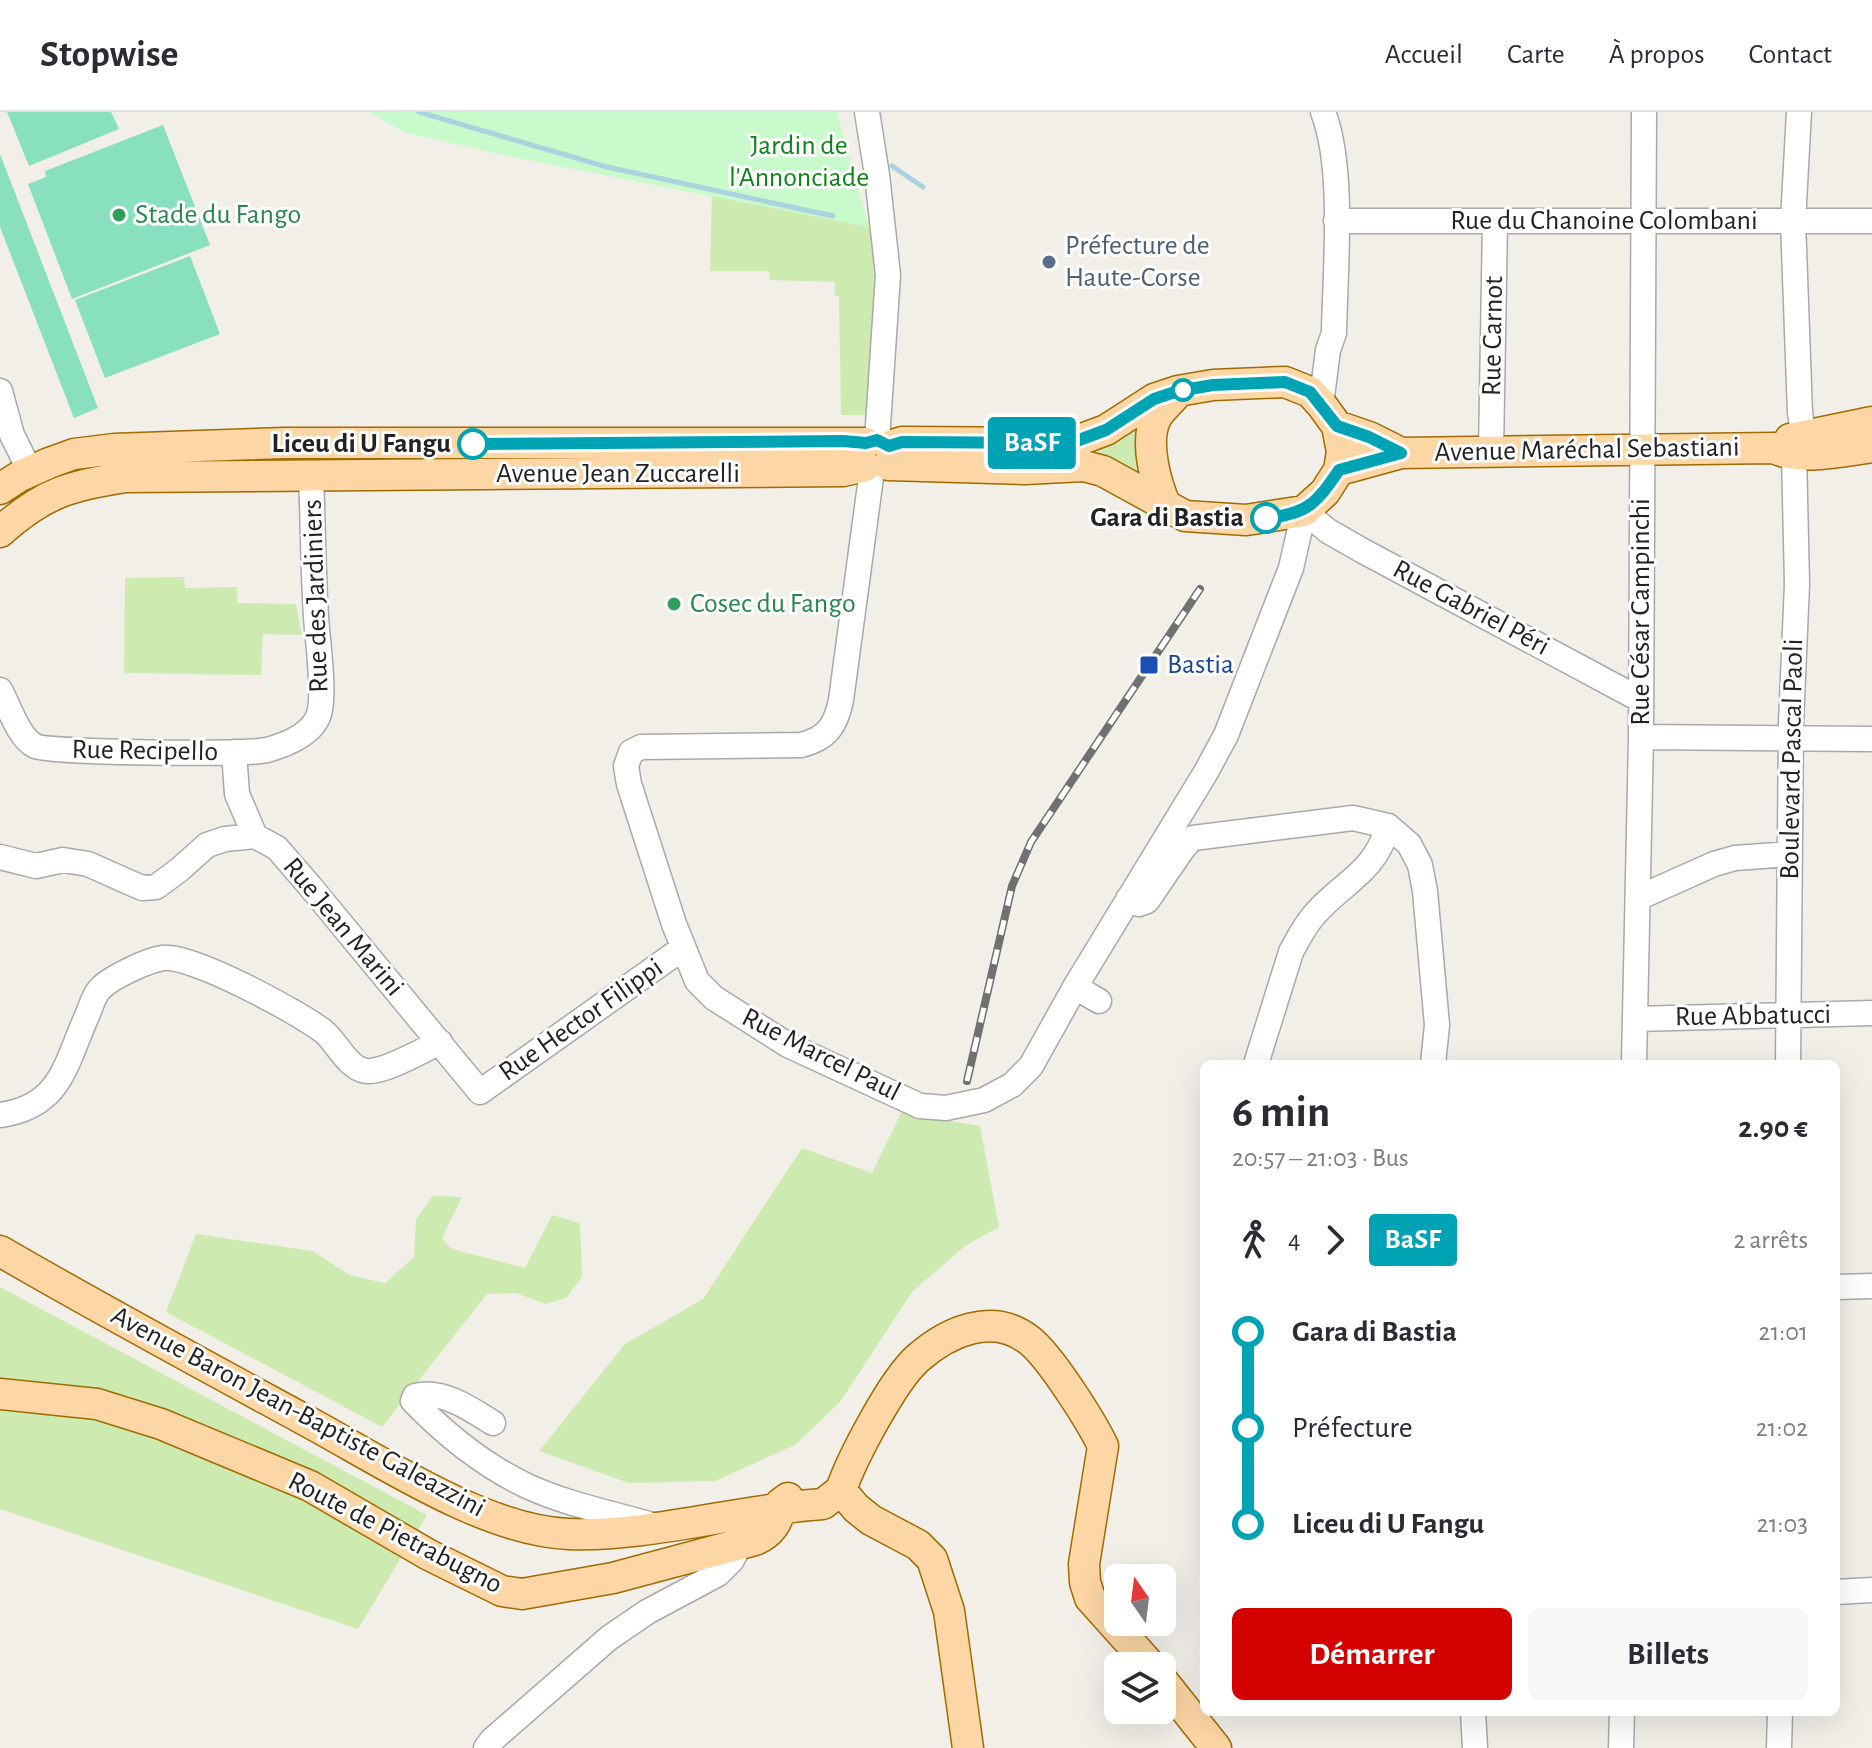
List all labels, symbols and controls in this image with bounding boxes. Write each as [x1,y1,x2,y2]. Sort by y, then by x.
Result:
text: Stopwise [40,36,178,74]
text: Accueil [1385,41,1463,69]
text: Carte [1507,41,1565,69]
text: À propos [1609,41,1705,69]
text: Contact [1749,41,1832,69]
park label: Jardin de l'Annonciade [729,132,869,192]
place label: Stade du Fango [135,201,301,229]
marker: Stade du Fango [110,206,128,224]
street label: Rue du Chanoine Colombani [1450,207,1758,235]
place label: Préfecture de Haute-Corse [1065,232,1210,292]
marker: Préfecture de Haute-Corse [1040,253,1058,271]
street label: Rue Carnot [1478,276,1508,396]
unlabelled marker [1172,379,1194,401]
line badge: BaSF [976,417,1088,469]
marker: Liceu di U Fangu [458,429,488,459]
text: BaSF [1004,429,1060,457]
place label: Liceu di U Fangu [272,430,451,458]
street label: Avenue Maréchal Sebastiani [1434,433,1740,467]
street label: Avenue Jean Zuccarelli [496,460,740,488]
street label: Rue César Campinchi [1627,498,1655,726]
street label: Rue des Jardiniers [299,499,333,693]
marker: Gara di Bastia [1251,503,1281,533]
place label: Gara di Bastia [1090,504,1244,532]
street label: Rue Gabriel Péri [1388,555,1554,661]
place label: Cosec du Fango [690,590,856,618]
marker: Cosec du Fango [665,595,683,613]
street label: Boulevard Pascal Paoli [1776,638,1808,880]
place label: Bastia [1167,651,1234,679]
marker: Bastia [1138,654,1160,676]
street label: Rue Recipello [72,736,218,766]
street label: Rue Jean Marini [277,852,409,1002]
street label: Rue Hector Filippi [494,953,668,1087]
street label: Rue Abbatucci [1675,1001,1831,1031]
street label: Rue Marcel Paul [737,1003,905,1107]
text: 6 min [1232,1091,1330,1135]
text: 2.90 € [1738,1113,1808,1143]
text: 20:57 – 21:03 · Bus [1232,1145,1409,1171]
icon: walk [1232,1218,1276,1262]
icon: forward [1313,1218,1357,1262]
text: BaSF [1385,1226,1441,1254]
text: 4 [1288,1227,1301,1253]
text: 2 arrêts [1733,1227,1808,1253]
street label: Avenue Baron Jean-Baptiste Galeazzini [106,1301,490,1523]
text: Gara di Bastia [1292,1317,1457,1347]
text: 21:01 [1759,1319,1808,1345]
text: Préfecture [1292,1413,1413,1443]
text: 21:02 [1756,1415,1808,1441]
street label: Route de Pietrabugno [283,1467,507,1599]
text: Liceu di U Fangu [1292,1509,1484,1539]
text: 21:03 [1757,1511,1808,1537]
north arrow [1104,1564,1176,1636]
map controls [1104,1564,1176,1724]
button: Démarrer [1232,1608,1512,1700]
button: Billets [1528,1608,1808,1700]
button: layers [1104,1652,1176,1724]

